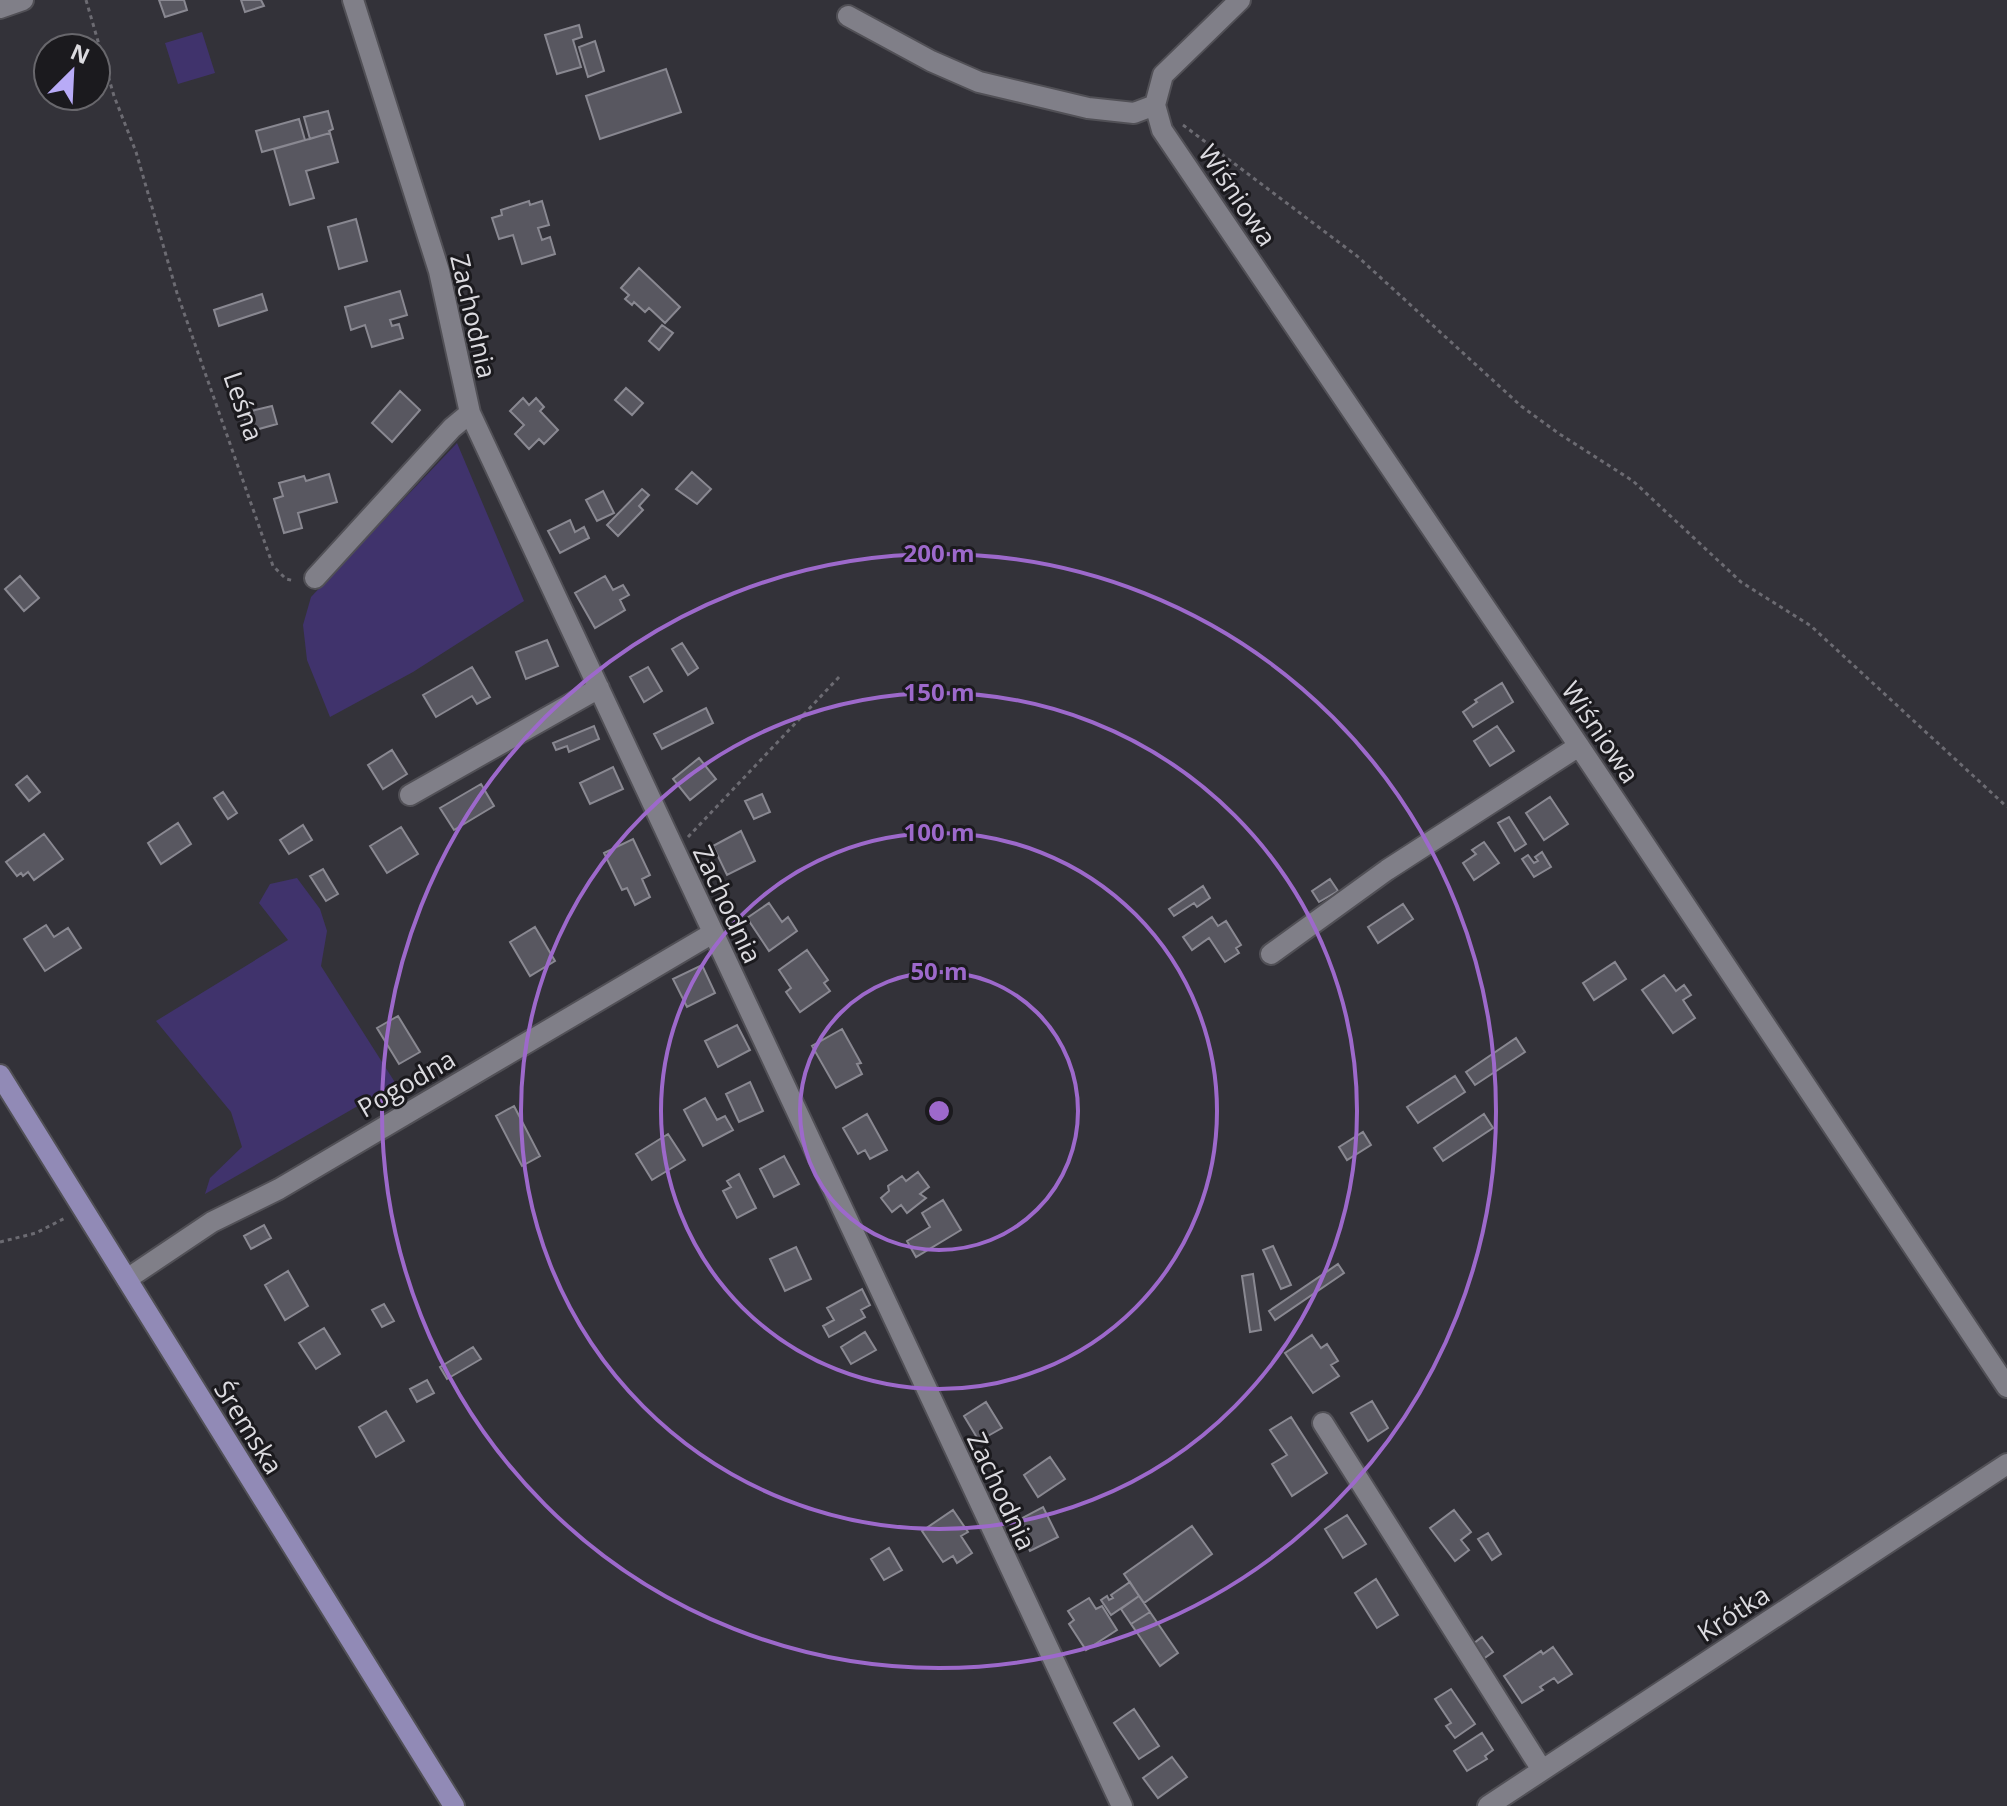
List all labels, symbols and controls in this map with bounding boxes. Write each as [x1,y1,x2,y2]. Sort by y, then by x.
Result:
north arrow [32,32,112,112]
text: N [66,35,95,70]
street label: Wiśniowa [1191,137,1285,253]
street label: Zachodnia [442,250,506,382]
street label: Leśna [215,367,273,445]
text: 200 m [904,536,974,569]
street label: Wiśniowa [1554,674,1648,790]
text: 150 m [904,675,974,708]
text: 100 m [904,815,974,848]
street label: Zachodnia [685,839,771,969]
text: 50 m [910,954,968,987]
street label: Pogodna [351,1041,461,1125]
centre of rings [925,1097,953,1125]
street label: Śremska [206,1373,292,1481]
street label: Zachodnia [959,1426,1045,1556]
street label: Krótka [1690,1576,1776,1650]

